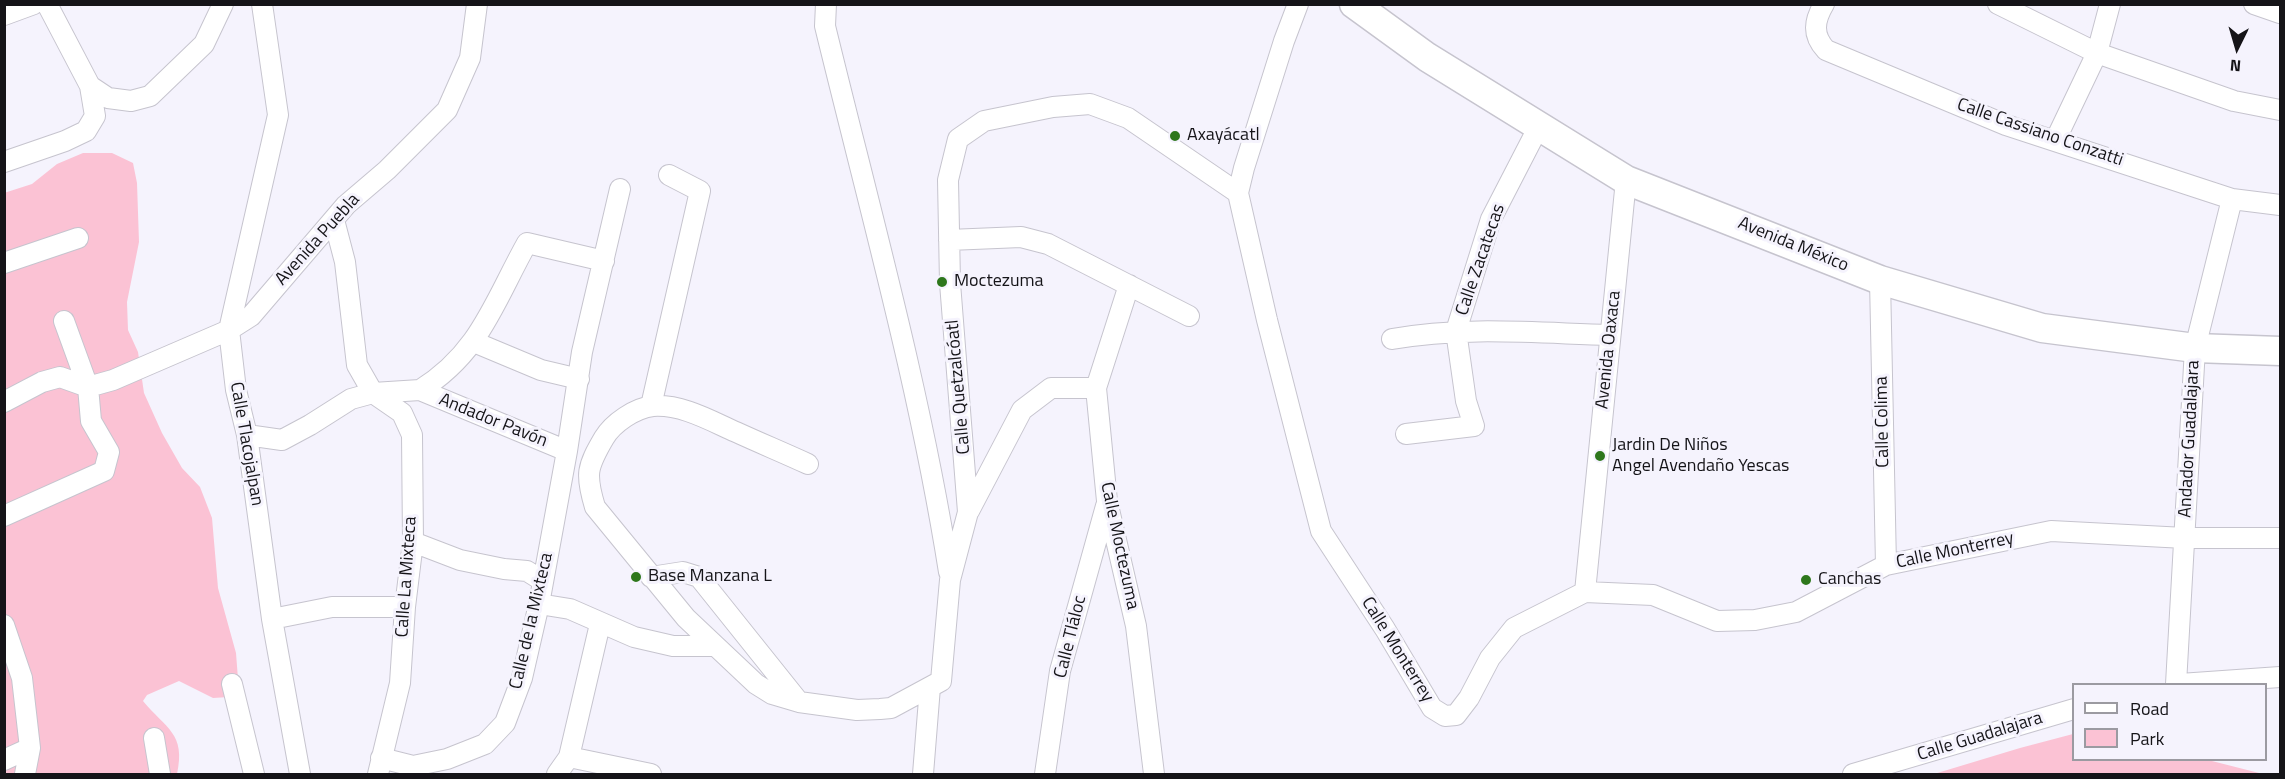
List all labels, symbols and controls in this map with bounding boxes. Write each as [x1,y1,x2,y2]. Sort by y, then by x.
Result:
north arrow [2207,18,2267,78]
text: N [2229,53,2242,78]
street label: Calle Cassiano Conzatti [1954,94,2126,172]
place label: Axayácatl [1187,125,1260,147]
marker: Axayácatl [1168,129,1182,143]
street label: Avenida Puebla [271,190,365,290]
street label: Calle Zacatecas [1452,201,1510,319]
street label: Avenida México [1734,213,1852,277]
place label: Moctezuma [954,271,1044,293]
marker: Moctezuma [935,275,949,289]
street label: Avenida Oaxaca [1592,290,1626,410]
street label: Calle Quetzalcóatl [942,319,976,455]
street label: Andador Guadalajara [2175,360,2205,518]
street label: Calle Colima [1871,376,1895,468]
street label: Calle Tlacojalpan [224,380,268,508]
street label: Andador Pavón [435,389,551,453]
place label: Jardin De Niños Angel Avendaño Yescas [1612,435,1789,478]
marker: Jardin De Niños Angel Avendaño Yescas [1593,449,1607,463]
street label: Calle Moctezuma [1095,480,1143,612]
street label: Calle La Mixteca [392,516,422,638]
street label: Calle Monterrey [1894,528,2016,574]
street label: Calle de la Mixteca [506,551,558,691]
place label: Base Manzana L [648,566,772,588]
place label: Canchas [1818,569,1881,591]
marker: Base Manzana L [629,570,643,584]
marker: Canchas [1799,573,1813,587]
street label: Calle Tláloc [1050,593,1092,681]
street label: Calle Monterrey [1356,594,1438,706]
legend [2072,683,2267,761]
text: Road [2130,695,2169,722]
street label: Calle Guadalajara [1915,708,2045,766]
text: Park [2130,725,2164,752]

